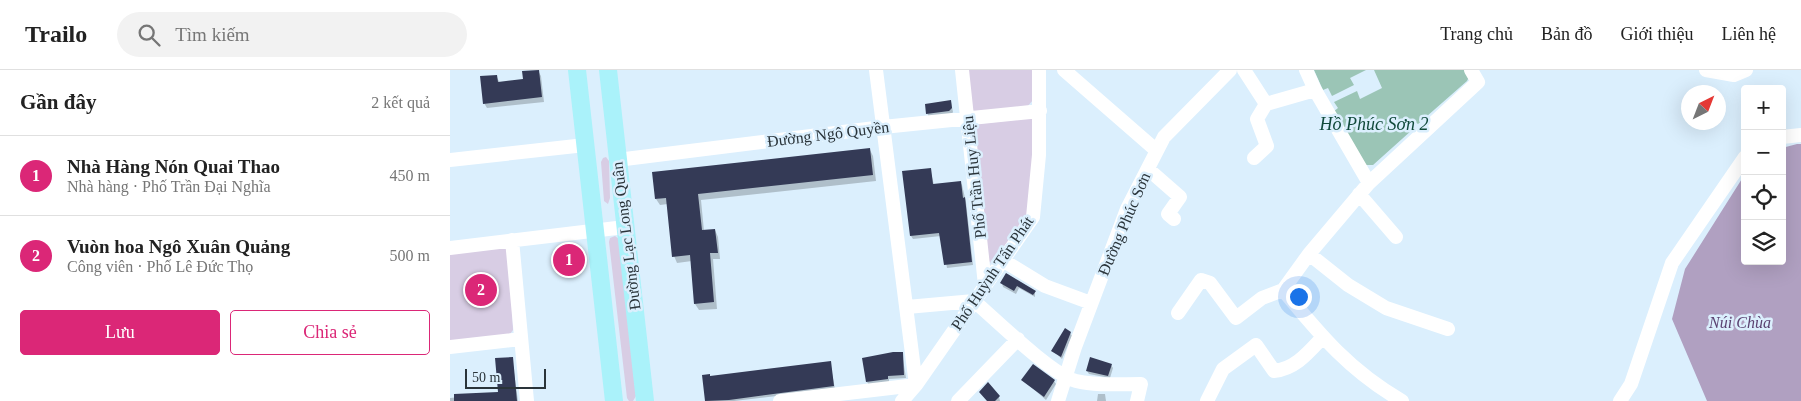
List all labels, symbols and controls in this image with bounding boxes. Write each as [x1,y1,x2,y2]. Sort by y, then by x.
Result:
search box [117,12,467,57]
text: Trailo [25,21,87,47]
icon: search [135,21,163,49]
text: Tìm kiếm [175,24,250,45]
text: Trang chủ [1440,24,1513,44]
text: Bản đồ [1541,24,1593,44]
text: Giới thiệu [1621,24,1694,44]
text: Liên hệ [1722,24,1776,44]
north arrow [1681,85,1726,130]
map controls [1741,85,1786,265]
button: + [1741,85,1786,130]
text: Gần đây [20,90,96,114]
text: 2 kết quả [371,94,430,111]
water label: Hồ Phúc Sơn 2 [1318,114,1429,134]
street label: Phố Trần Huy Liệu [959,115,990,239]
street label: Đường Ngô Quyền [766,118,890,151]
button: − [1741,130,1786,175]
text: Nhà Hàng Nón Quai Thao [67,156,280,177]
street label: Đường Lạc Long Quân [608,161,645,311]
text: 1 [32,167,40,184]
text: 450 m [390,167,430,184]
street label: Đường Phúc Sơn [1095,170,1154,278]
button: locate [1741,175,1786,220]
text: Nhà hàng · Phố Trần Đại Nghĩa [67,178,271,195]
street label: Phố Huỳnh Tấn Phát [948,212,1038,334]
button: layers [1741,220,1786,265]
text: Vuòn hoa Ngô Xuân Quảng [67,236,290,257]
pin: 1 [553,241,585,279]
text: 2 [32,247,40,264]
text: 500 m [390,247,430,264]
text: Công viên · Phố Lê Đức Thọ [67,258,253,275]
pin: 2 [465,271,497,309]
your location [1286,284,1312,310]
button: Lưu [20,310,220,355]
button: Chia sẻ [230,310,430,355]
park label: Núi Chùa [1708,314,1771,331]
scale bar [465,366,546,389]
text: 50 m [472,370,500,385]

